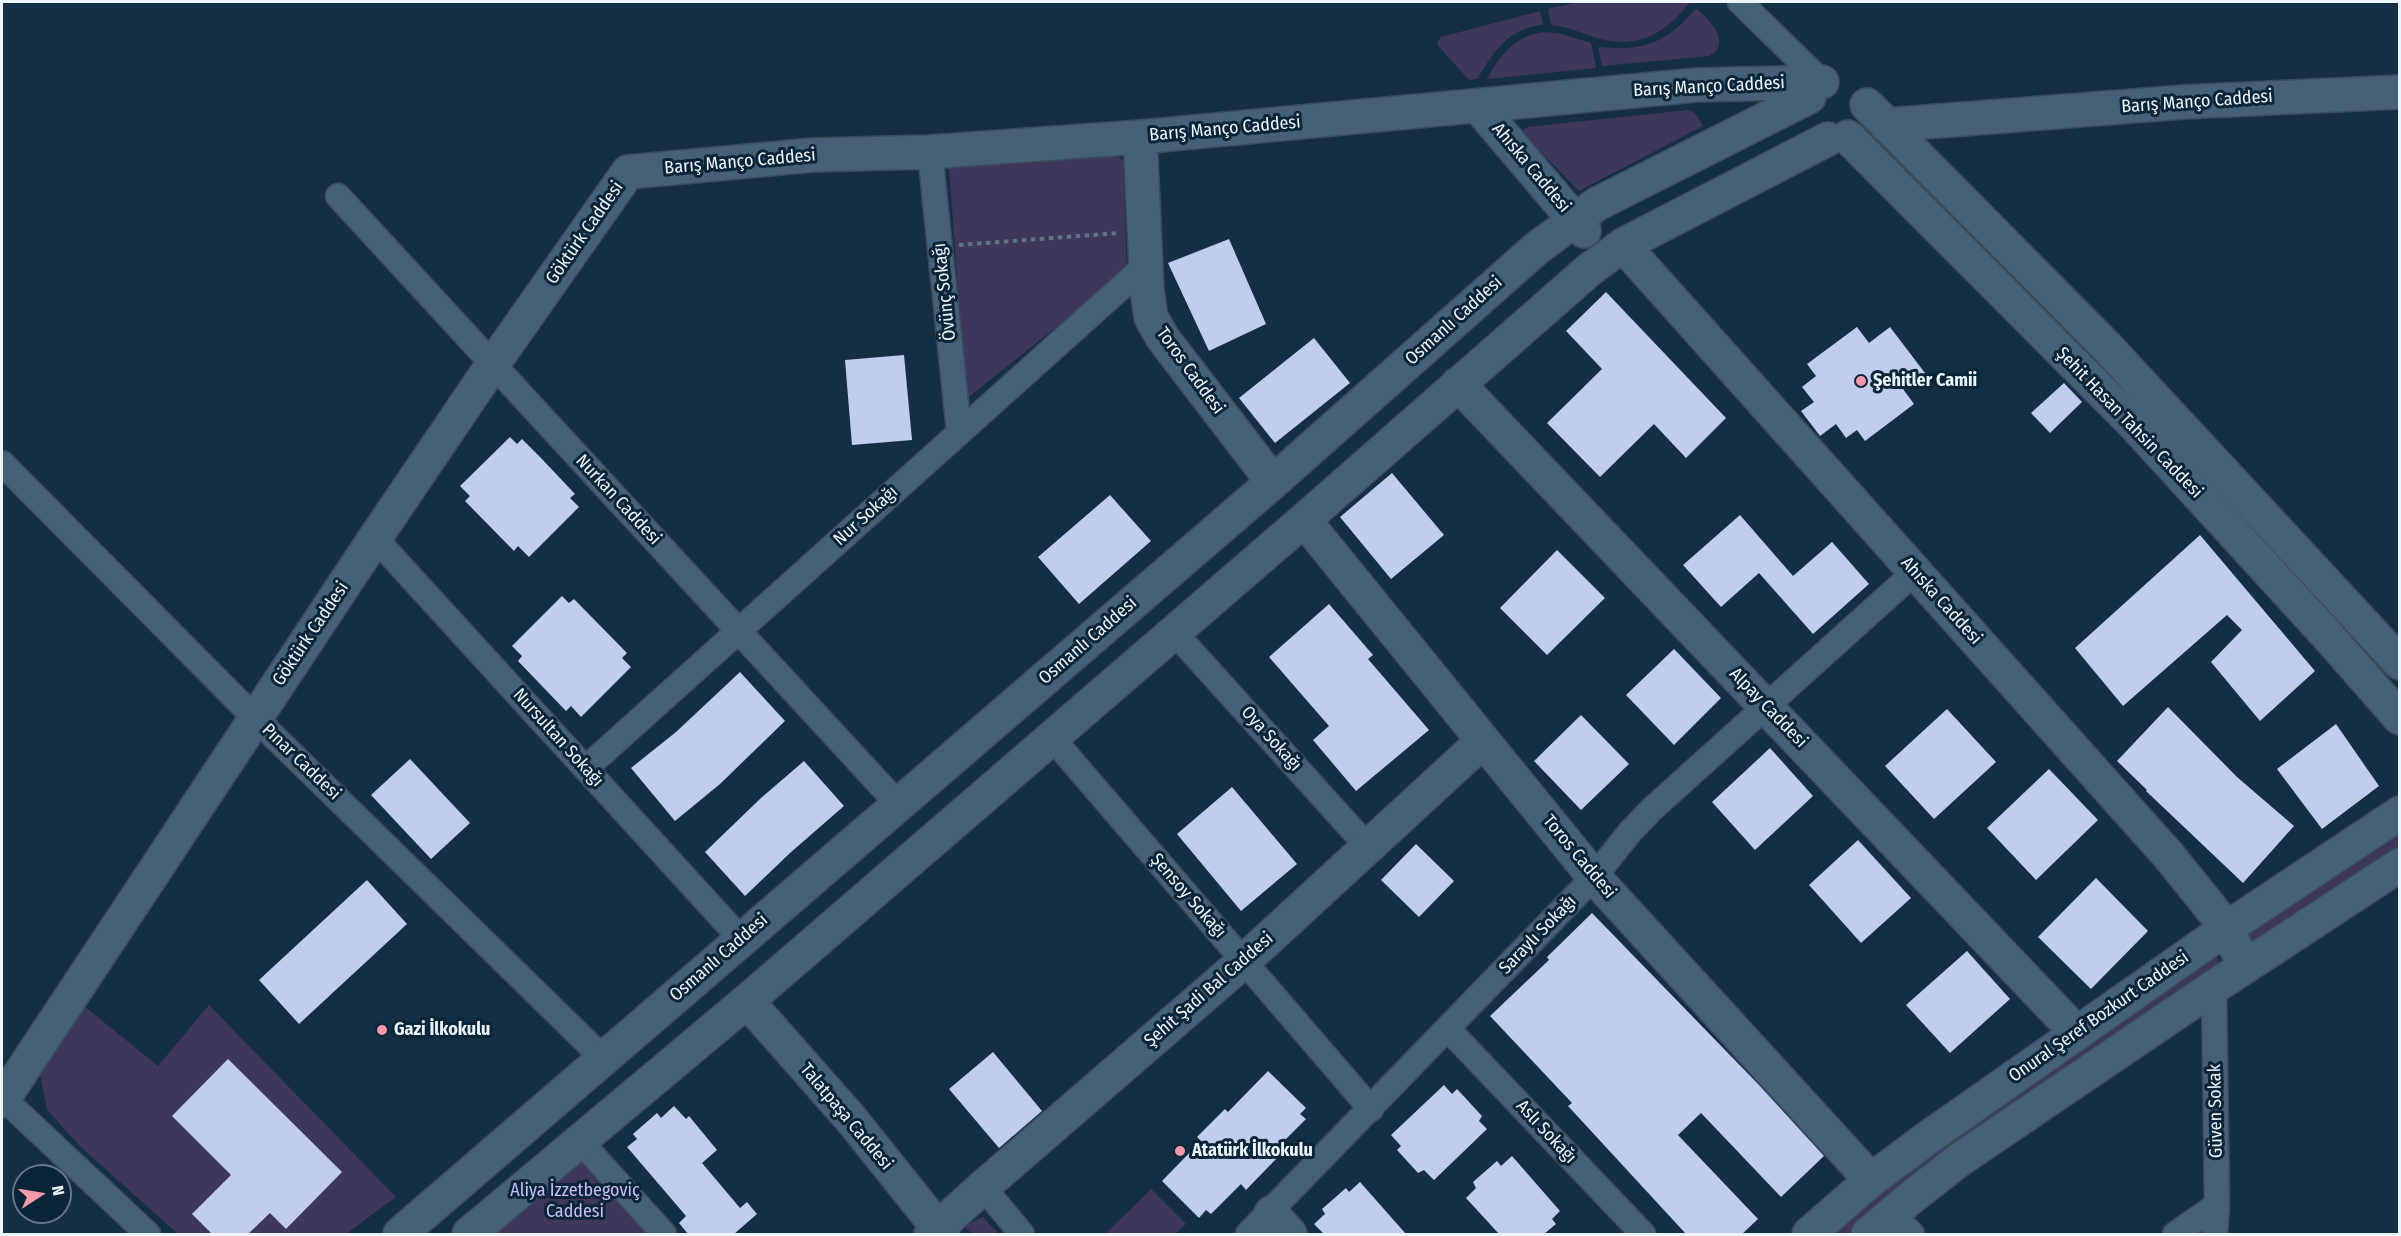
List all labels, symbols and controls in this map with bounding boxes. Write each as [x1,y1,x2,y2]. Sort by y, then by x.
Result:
street label: Barış Manço Caddesi [1633,72,1785,102]
street label: Barış Manço Caddesi [2121,86,2273,118]
street label: Barış Manço Caddesi [1148,112,1302,146]
street label: Ahıska Caddesi [1487,119,1575,217]
street label: Barış Manço Caddesi [663,145,817,179]
street label: Göktürk Caddesi [542,177,628,289]
street label: Övünç Sokağı [929,242,961,342]
street label: Osmanlı Caddesi [1401,272,1507,370]
street label: Toros Caddesi [1151,323,1229,419]
street label: Şehit Hasan Tahsin Caddesi [2051,343,2207,503]
place label: Şehitler Camii [1873,370,1977,392]
marker: Şehitler Camii [1854,374,1868,388]
street label: Nurkan Caddesi [571,450,665,550]
street label: Nur Sokağı [829,482,903,550]
street label: Ahıska Caddesi [1896,553,1986,649]
street label: Göktürk Caddesi [268,578,354,690]
street label: Osmanlı Caddesi [1035,593,1141,689]
street label: Alpay Caddesi [1725,664,1811,752]
street label: Nursultan Sokağı [508,684,608,792]
street label: Oya Sokağı [1236,702,1306,776]
street label: Pınar Caddesi [257,719,345,805]
street label: Toros Caddesi [1538,811,1620,903]
street label: Şensoy Sokağı [1145,849,1231,943]
street label: Saraylı Sokağı [1495,891,1581,979]
street label: Osmanlı Caddesi [666,910,772,1006]
street label: Şehit Şadi Bal Caddesi [1140,928,1278,1052]
street label: Onural Şeref Bozkurt Caddesi [2005,947,2193,1087]
place label: Gazi İlkokulu [394,1019,490,1041]
marker: Gazi İlkokulu [375,1023,389,1037]
street label: Talatpaşa Caddesi [795,1059,897,1175]
street label: Güven Sokak [2204,1064,2228,1158]
street label: Aslı Sokağı [1511,1096,1581,1168]
place label: Atatürk İlkokulu [1192,1140,1313,1162]
marker: Atatürk İlkokulu [1173,1144,1187,1158]
north arrow [12,1164,72,1224]
park label: Aliya İzzetbegoviç Caddesi [510,1180,640,1222]
text: N [48,1184,68,1197]

